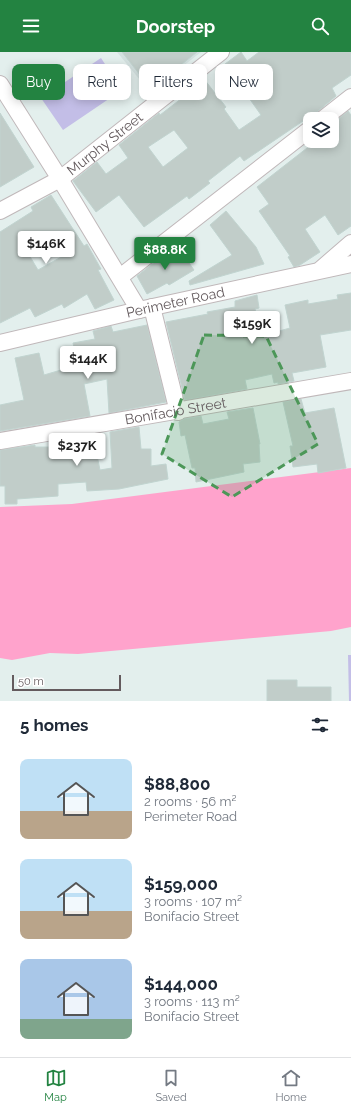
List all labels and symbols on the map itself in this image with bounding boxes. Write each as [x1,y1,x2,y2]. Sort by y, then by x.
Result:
street label: Murphy Street [64,109,146,178]
pin: $146K [18,231,74,265]
pin: $88.8K [132,237,198,271]
street label: Perimeter Road [124,284,226,321]
pin: $159K [224,311,280,345]
pin: $144K [60,346,116,380]
street label: Bonifacio Street [124,394,228,428]
pin: $237K [49,433,105,467]
scale bar [12,673,121,692]

